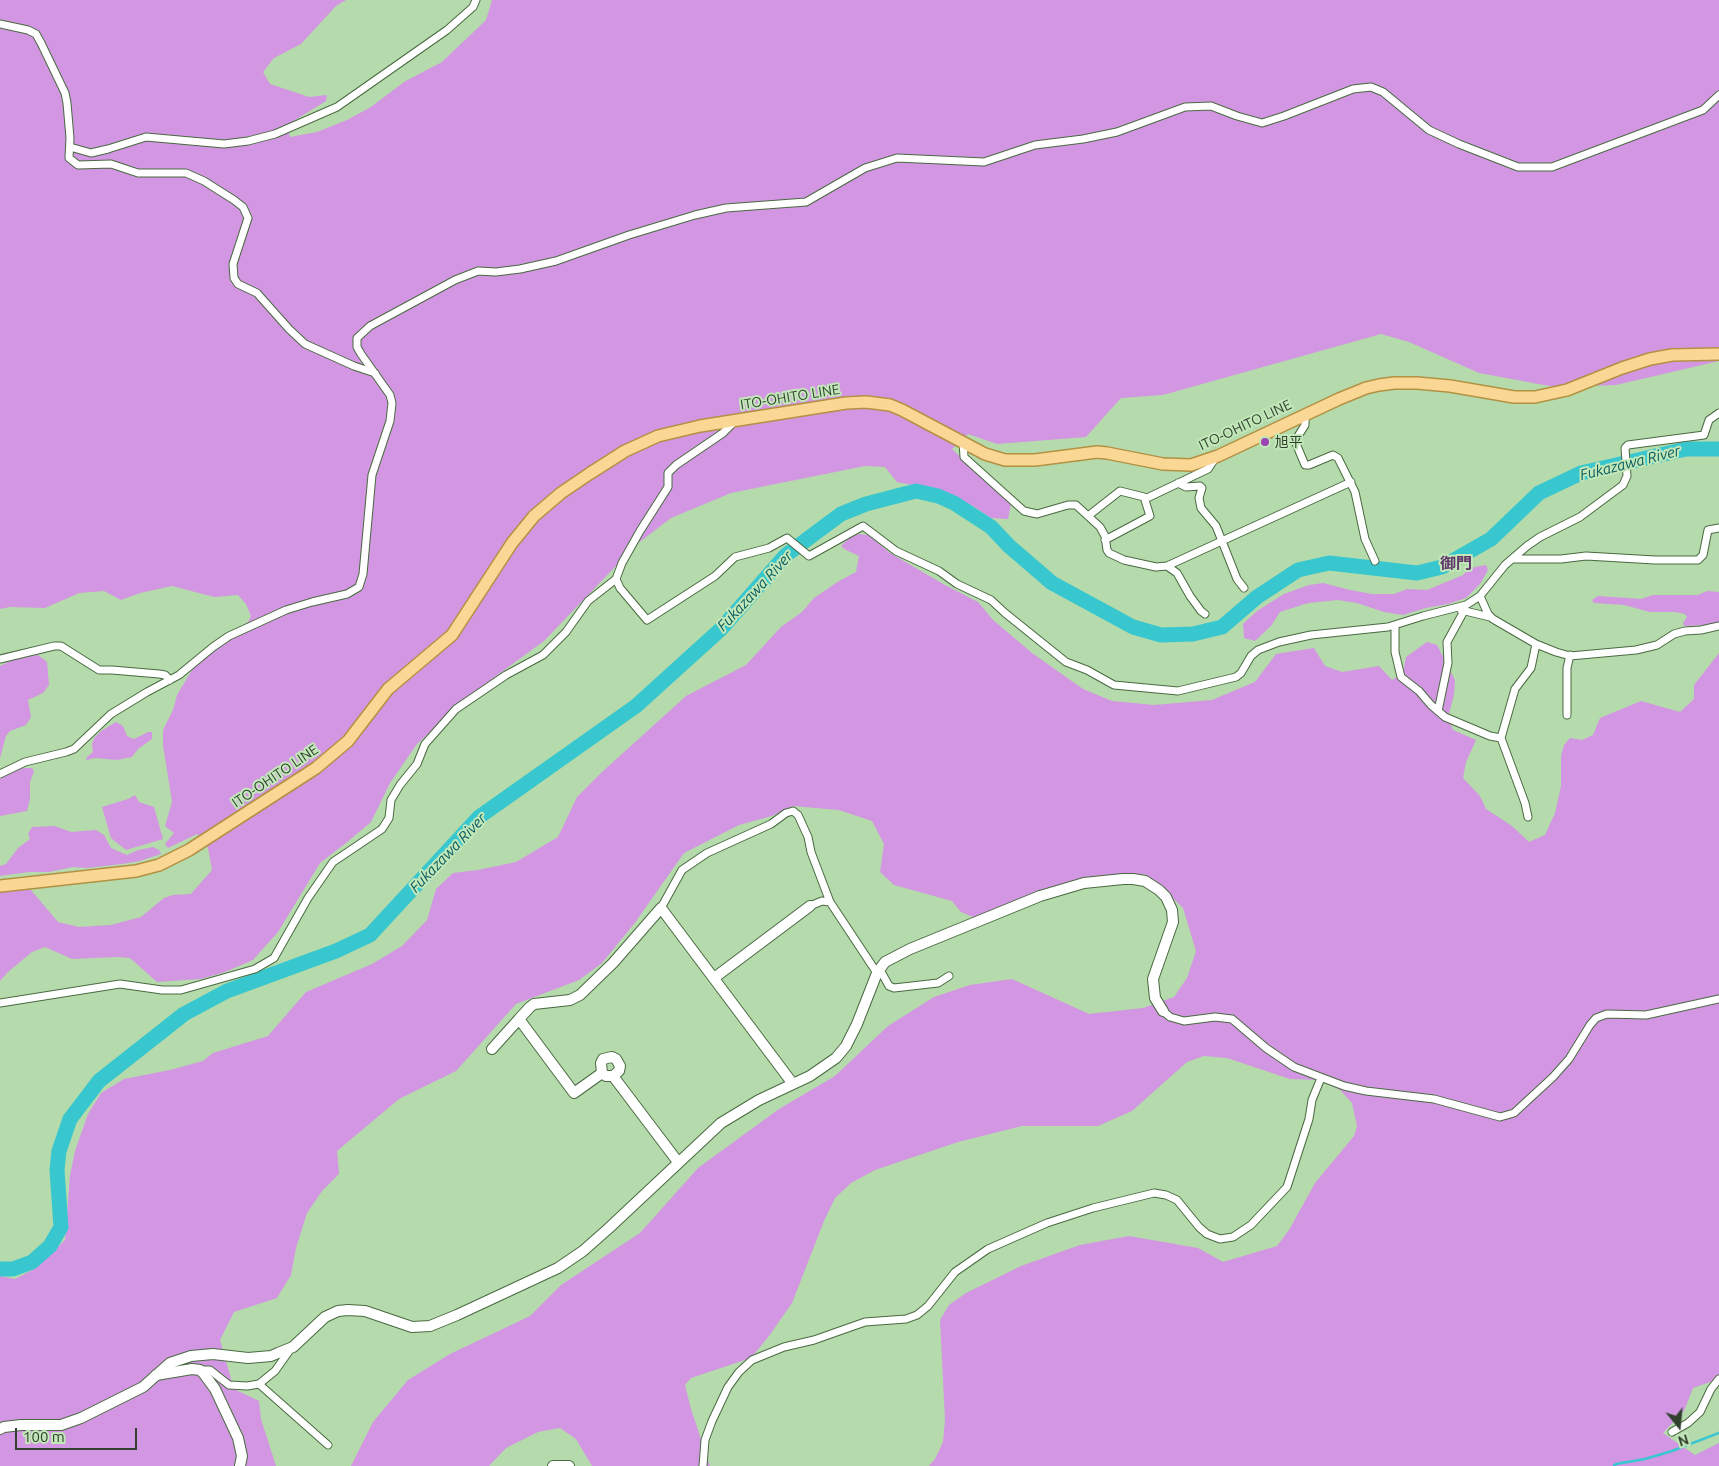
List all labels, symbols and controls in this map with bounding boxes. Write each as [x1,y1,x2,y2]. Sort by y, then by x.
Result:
street label: ITO-OHITO LINE [739,381,841,413]
street label: ITO-OHITO LINE [1196,396,1294,454]
place label: 旭平 [1275,434,1303,450]
marker: 旭平 [1259,436,1271,448]
water label: Fukazawa River [1578,442,1682,484]
water label: Fukazawa River [713,547,797,635]
district label: 御門 [1440,554,1472,574]
street label: ITO-OHITO LINE [229,741,321,811]
water label: Fukazawa River [406,810,490,896]
north arrow [1654,1401,1704,1451]
scale bar [18,1418,140,1450]
text: 100 m [23,1428,65,1445]
text: N [1676,1431,1691,1450]

